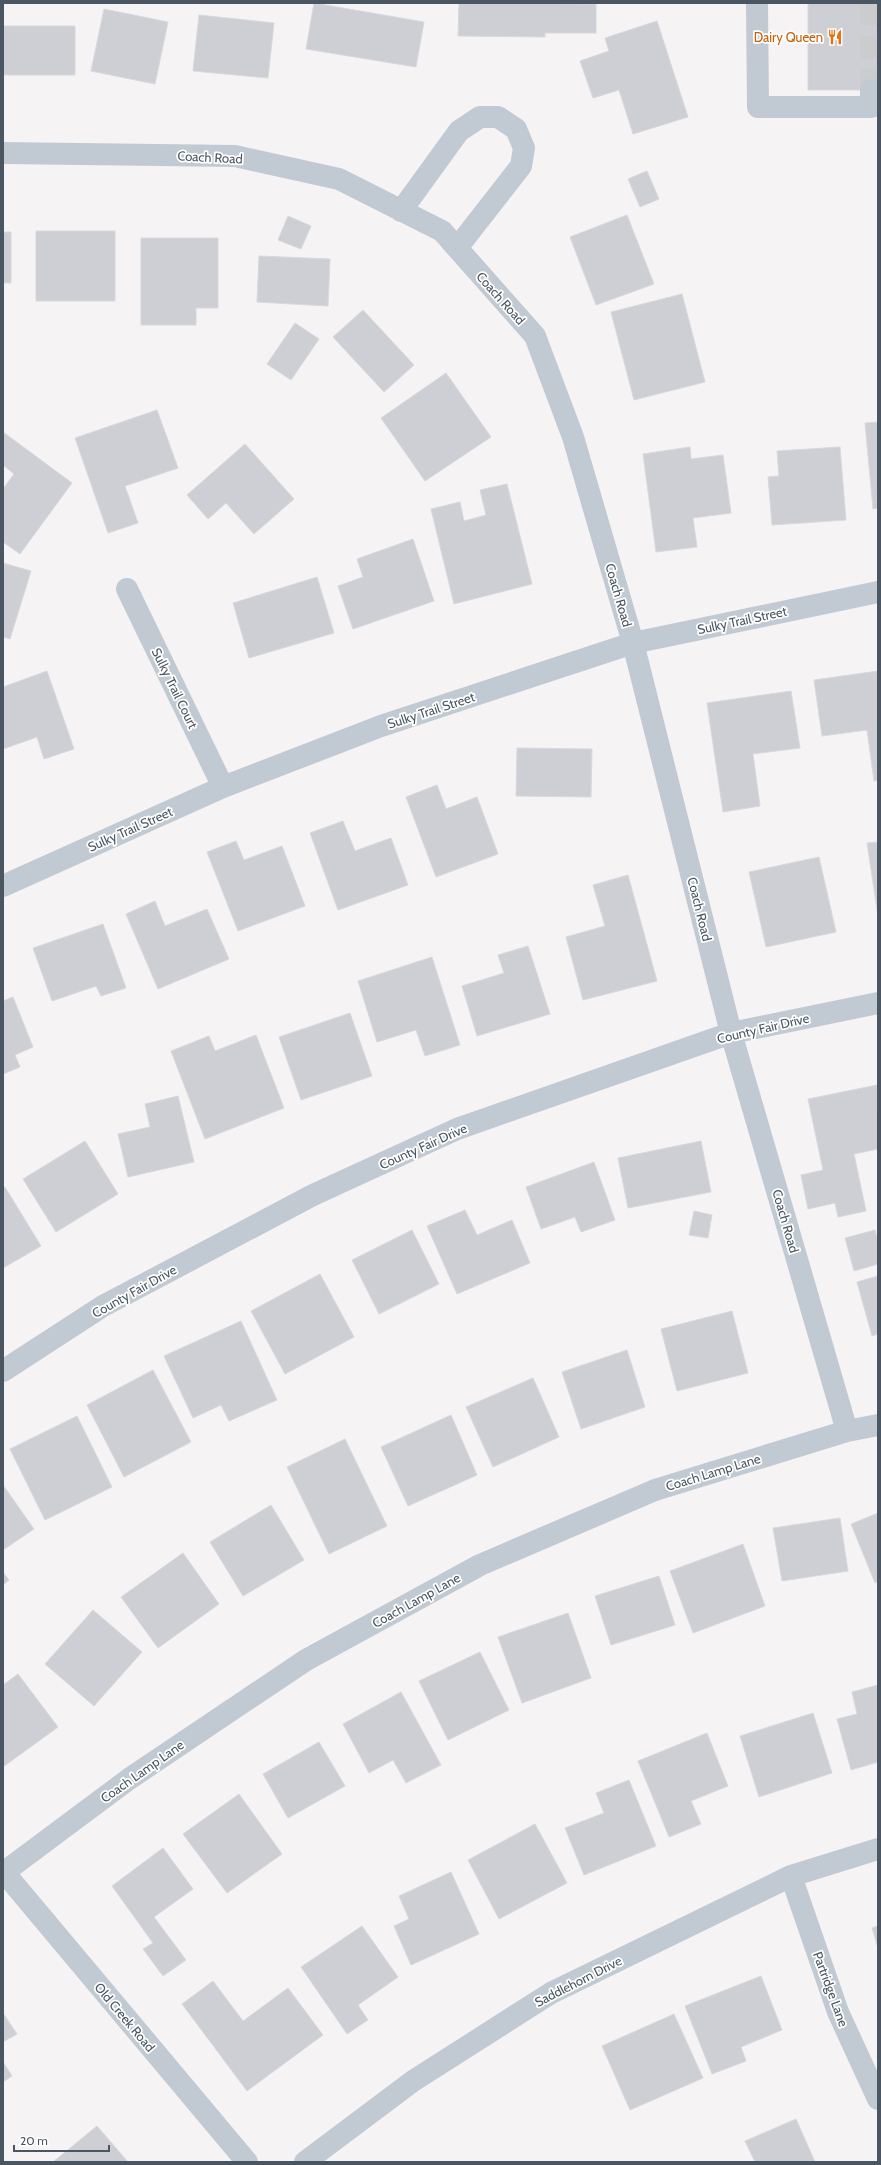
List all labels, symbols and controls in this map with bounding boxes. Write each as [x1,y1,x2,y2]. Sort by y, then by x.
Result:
restaurant icon: Dairy Queen [826,28,844,46]
place label: Dairy Queen [754,29,823,45]
street label: Coach Road [177,147,243,167]
street label: Coach Road [473,268,529,328]
street label: Coach Road [602,561,636,629]
street label: Sulky Trail Street [696,603,789,637]
street label: Sulky Trail Court [149,645,202,732]
street label: Sulky Trail Street [385,688,477,732]
street label: Sulky Trail Street [85,803,175,855]
street label: Coach Road [684,875,716,943]
street label: County Fair Drive [715,1010,811,1046]
street label: County Fair Drive [377,1119,470,1172]
street label: Coach Road [769,1187,803,1255]
street label: County Fair Drive [89,1261,179,1321]
street label: Coach Lamp Lane [664,1450,763,1494]
street label: Coach Lamp Lane [369,1569,463,1631]
street label: Coach Lamp Lane [97,1736,187,1806]
street label: Partridge Lane [810,1949,852,2029]
street label: Saddlehorn Drive [532,1952,625,2010]
street label: Old Creek Road [91,1979,159,2055]
scale bar [14,2127,109,2153]
text: 20 m [20,2133,48,2148]

